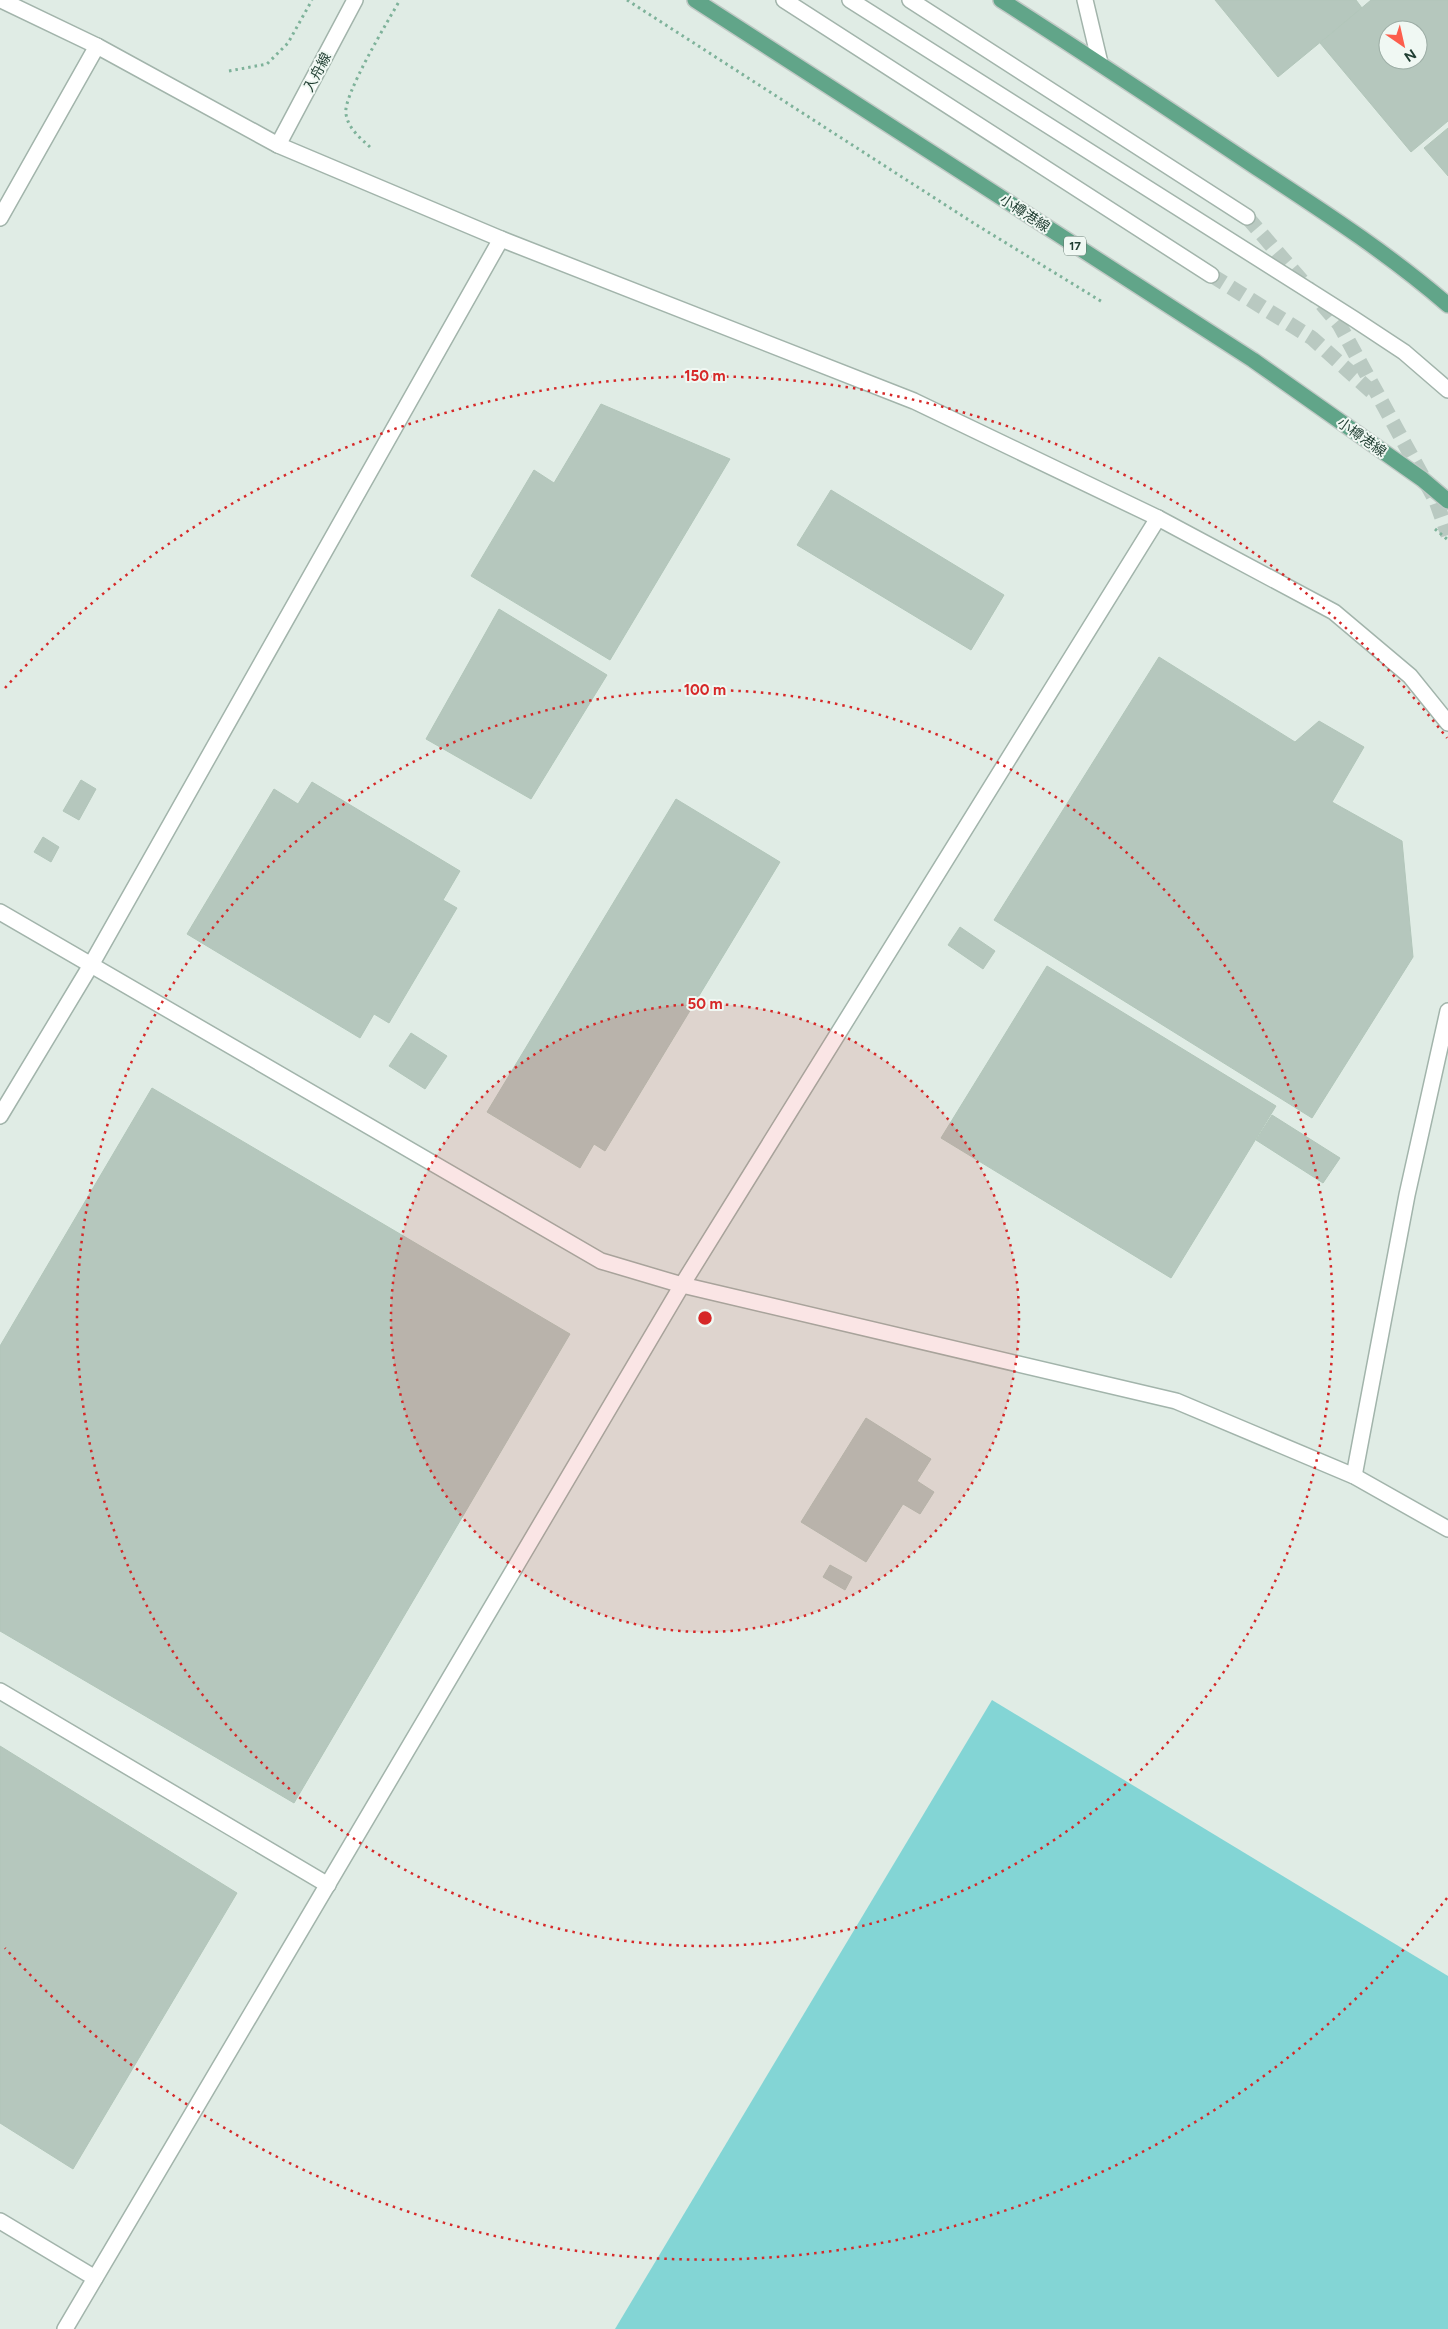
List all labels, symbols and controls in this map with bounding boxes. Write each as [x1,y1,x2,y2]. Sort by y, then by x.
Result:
north arrow [1378,20,1428,70]
text: N [1401,45,1419,65]
street label: 入舟線 [300,50,335,95]
street label: 小樽港線 [997,191,1053,236]
road number: 17 [1064,237,1086,256]
text: 150 m [684,367,726,385]
street label: 小樽港線 [1334,414,1390,460]
text: 100 m [684,681,726,699]
text: 50 m [687,995,723,1013]
centre of rings [696,1309,714,1327]

